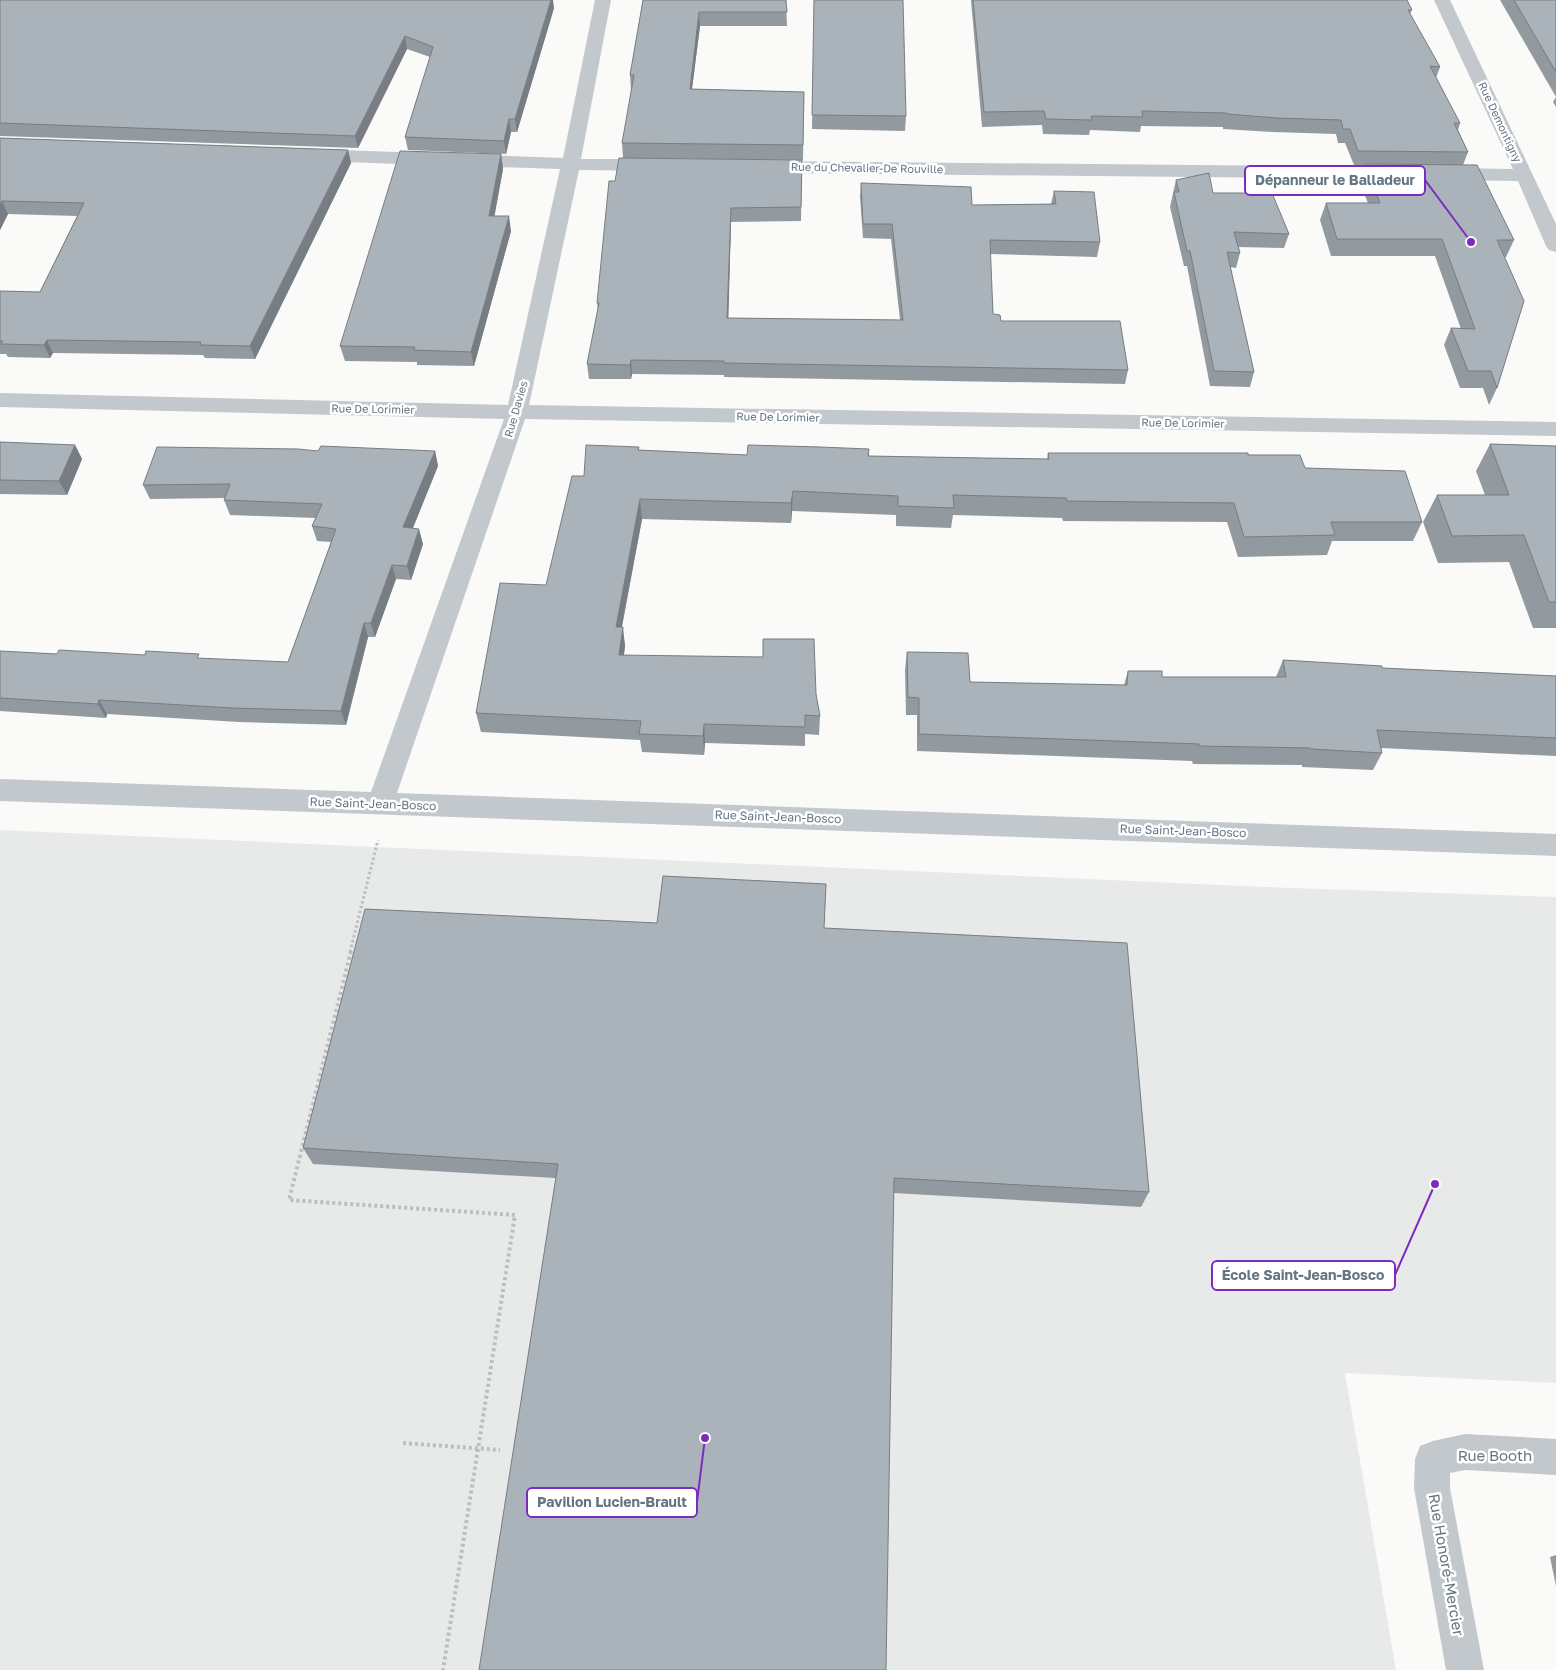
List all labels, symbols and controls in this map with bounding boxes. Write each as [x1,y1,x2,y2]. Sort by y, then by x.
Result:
street label: Rue Demontigny [1476,80,1525,164]
street label: Rue du Chevalier-De Rouville [791,160,943,175]
callout: Dépanneur le Balladeur [1245,166,1425,195]
text: Dépanneur le Balladeur [1255,171,1416,188]
street label: Rue Davies [501,379,530,439]
street label: Rue De Lorimier [331,401,415,416]
street label: Rue De Lorimier [736,409,820,424]
street label: Rue De Lorimier [1141,415,1225,430]
street label: Rue Saint-Jean-Bosco [309,794,437,813]
street label: Rue Saint-Jean-Bosco [714,807,842,826]
street label: Rue Saint-Jean-Bosco [1119,821,1247,840]
callout: École Saint-Jean-Bosco [1212,1261,1395,1290]
text: École Saint-Jean-Bosco [1222,1266,1384,1283]
street label: Rue Booth [1458,1446,1532,1464]
callout: Pavilion Lucien-Brault [527,1488,697,1517]
street label: Rue Honoré-Mercier [1426,1492,1468,1638]
text: Pavilion Lucien-Brault [537,1493,687,1510]

